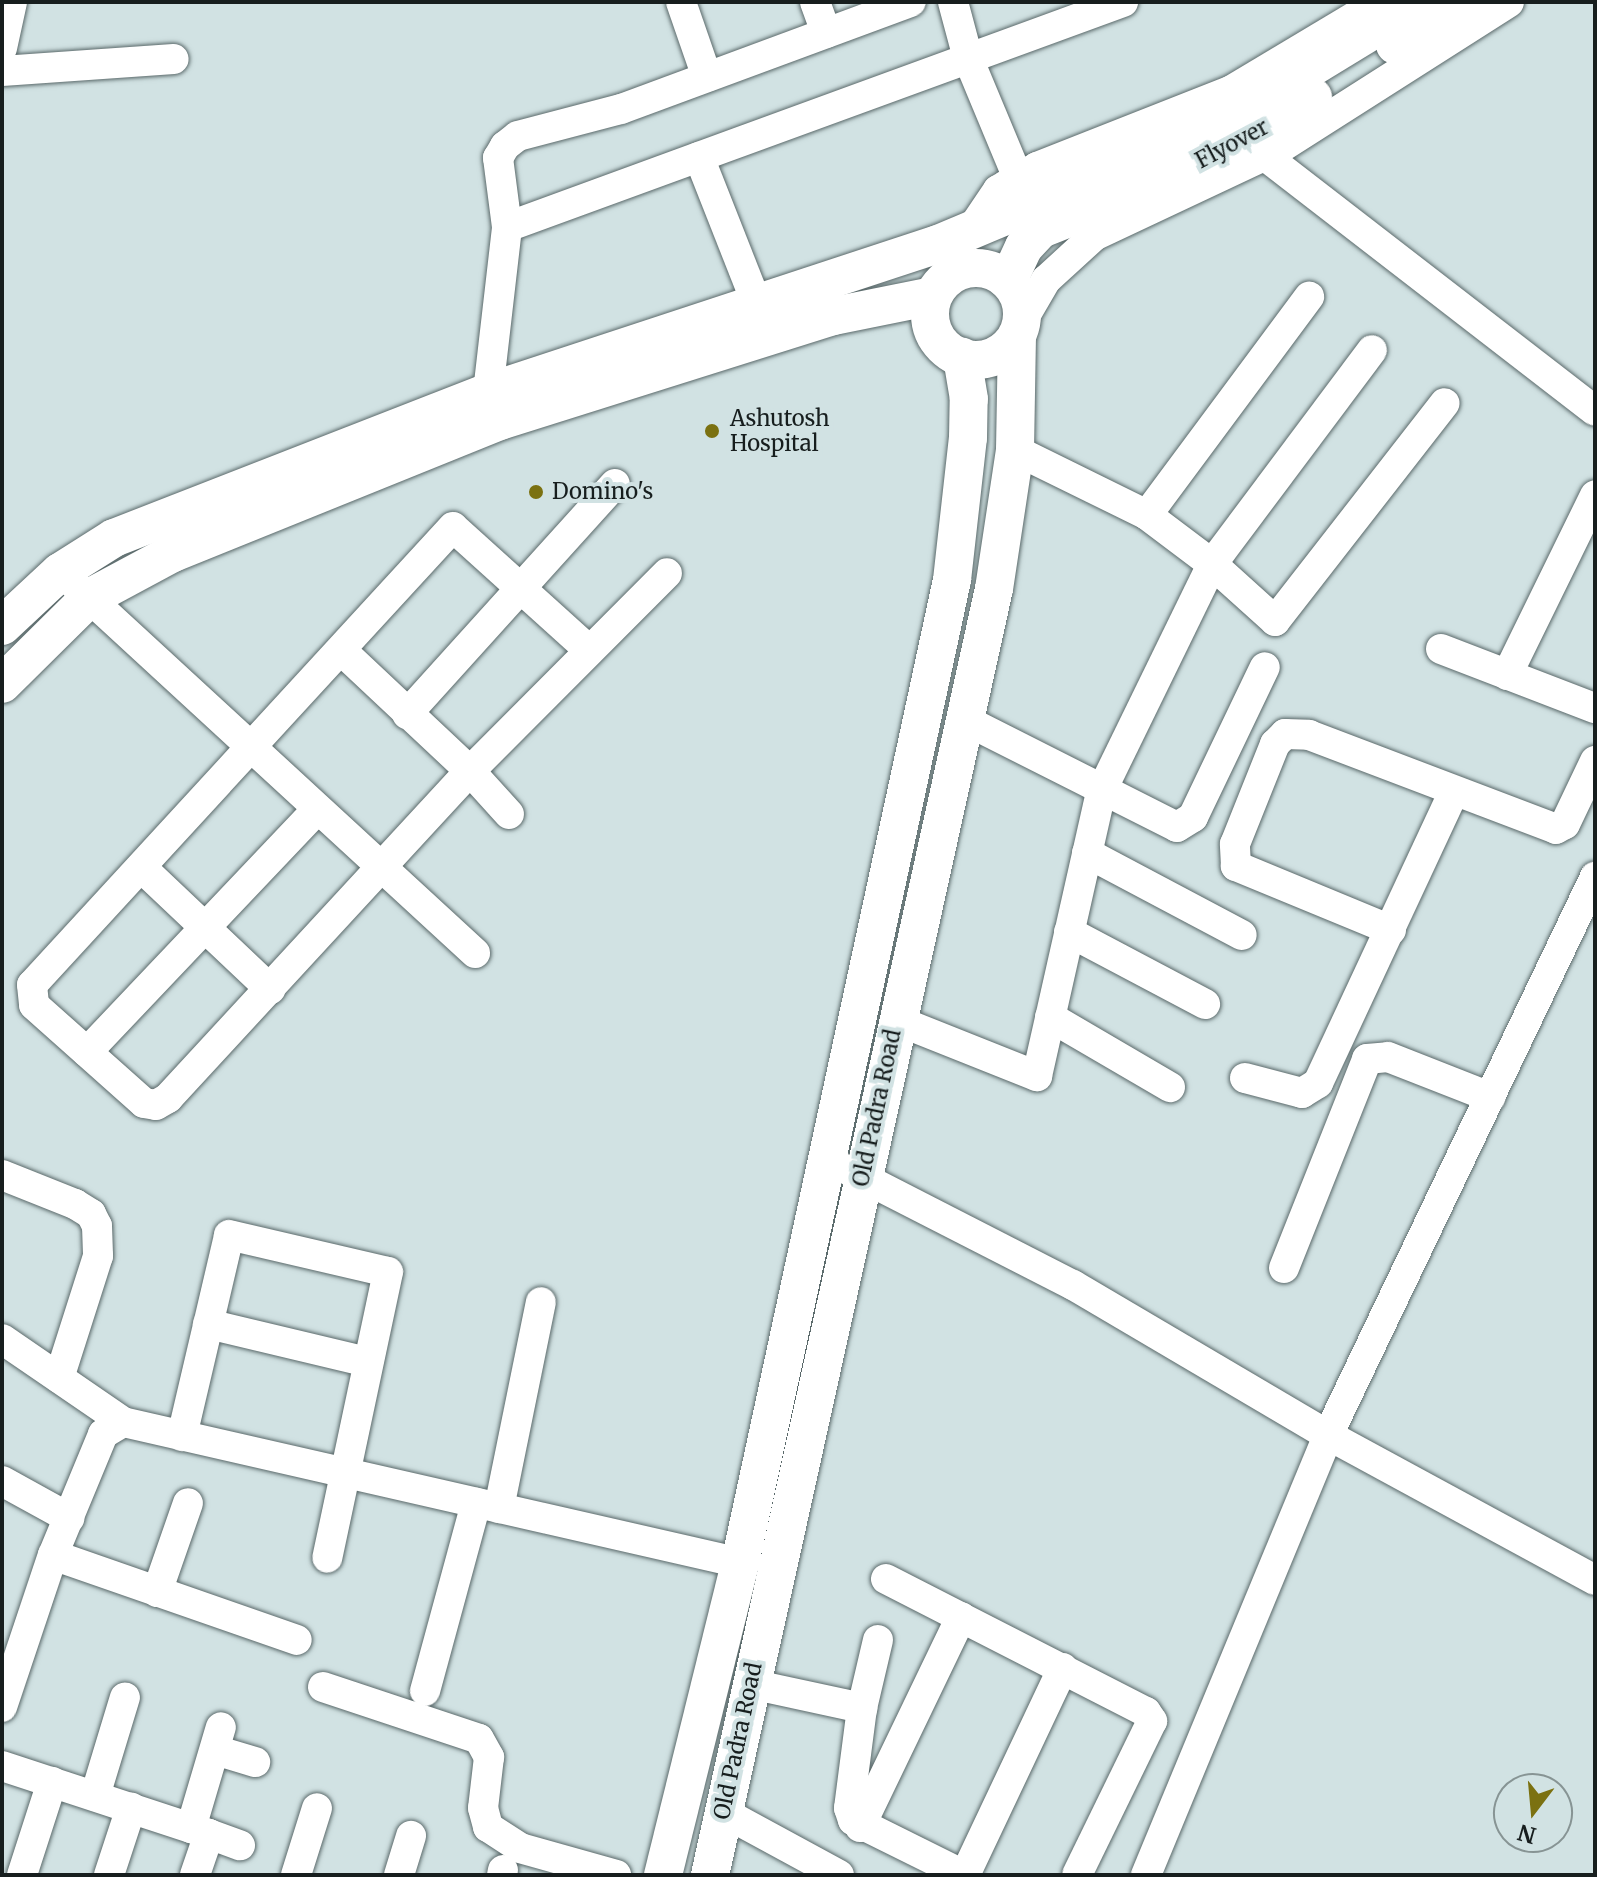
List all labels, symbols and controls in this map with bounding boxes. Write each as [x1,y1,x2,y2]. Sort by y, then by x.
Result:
street label: Flyover [1191,114,1273,174]
place label: Ashutosh Hospital [730,405,830,456]
marker: Ashutosh Hospital [701,420,723,442]
place label: Domino's [552,479,653,505]
marker: Domino's [527,483,545,501]
street label: Old Padra Road [847,1027,907,1189]
street label: Old Padra Road [708,1660,768,1822]
north arrow [1493,1773,1573,1853]
text: N [1515,1818,1539,1850]

